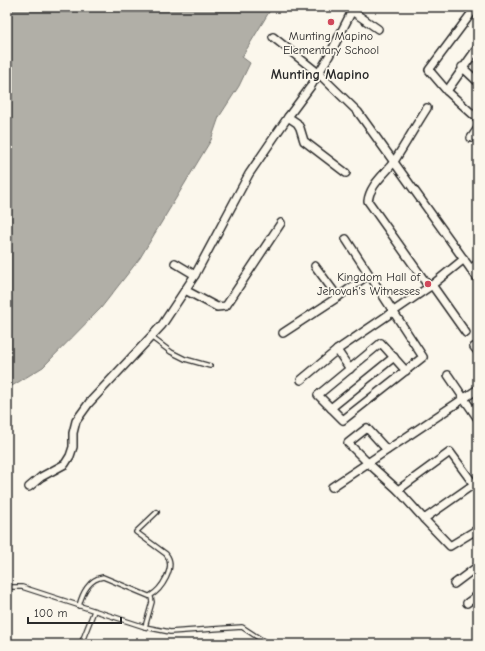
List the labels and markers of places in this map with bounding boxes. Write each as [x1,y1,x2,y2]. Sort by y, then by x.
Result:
marker: Munting Mapino Elementary School [326,17,336,27]
place label: Munting Mapino Elementary School [283,29,379,57]
place label: Kingdom Hall of Jehovah's Witnesses [317,270,421,298]
marker: Kingdom Hall of Jehovah's Witnesses [423,279,433,289]

